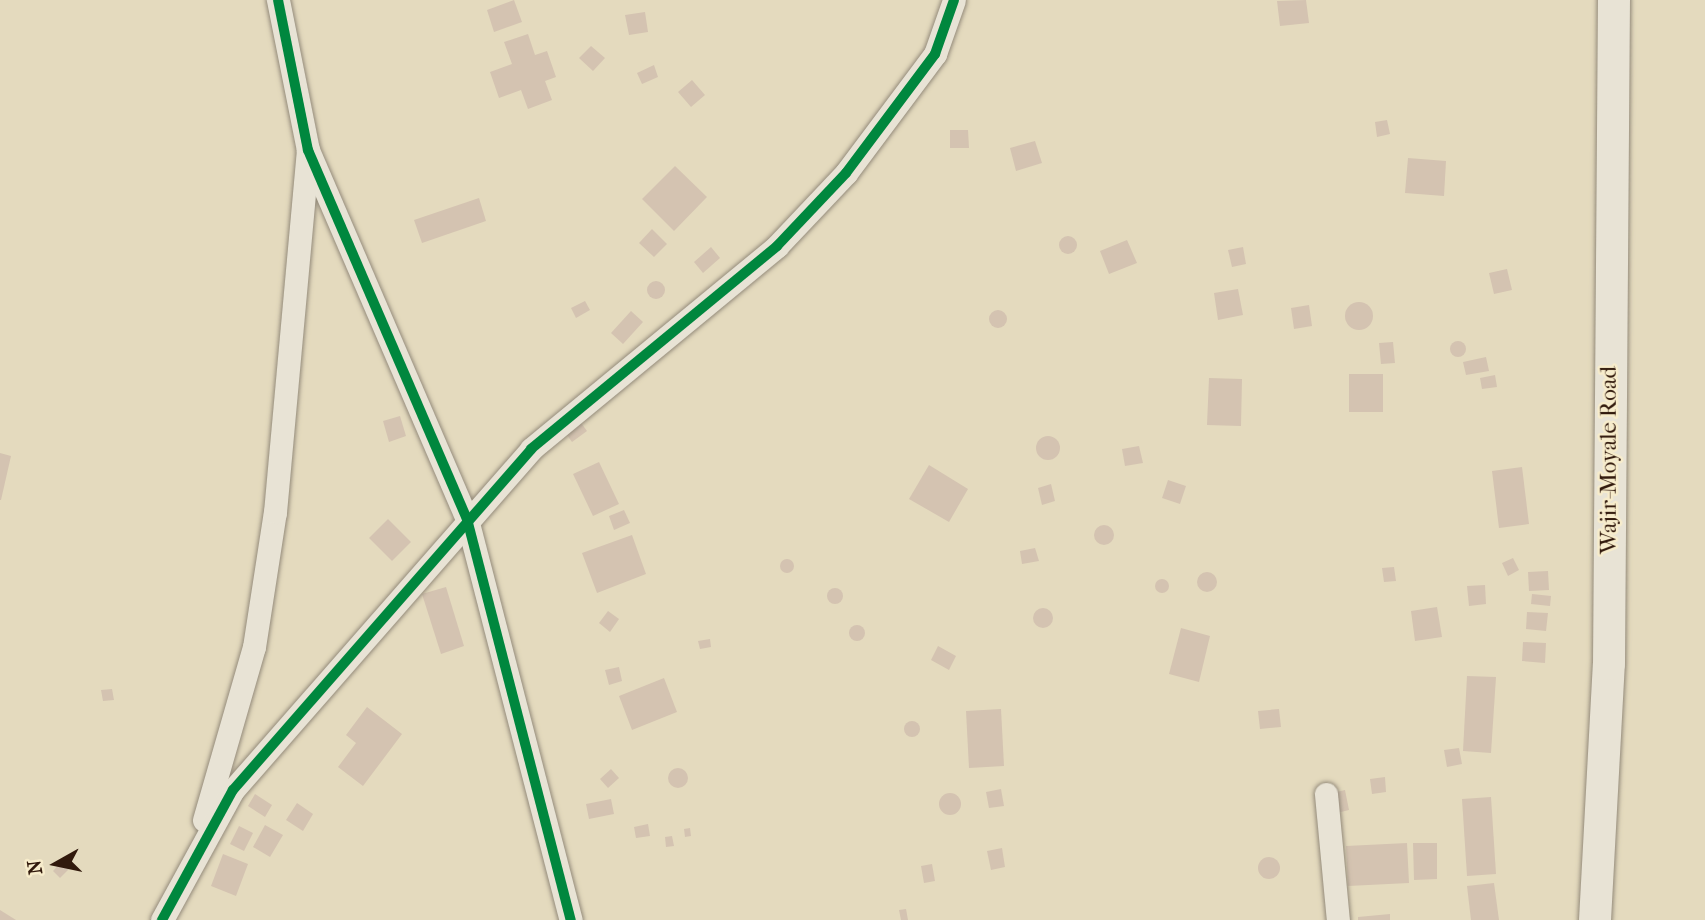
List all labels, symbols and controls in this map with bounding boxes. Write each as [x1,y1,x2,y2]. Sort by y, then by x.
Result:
street label: Wajir-Moyale Road [1595,366,1623,554]
north arrow [21,829,91,899]
text: N [23,858,47,876]

